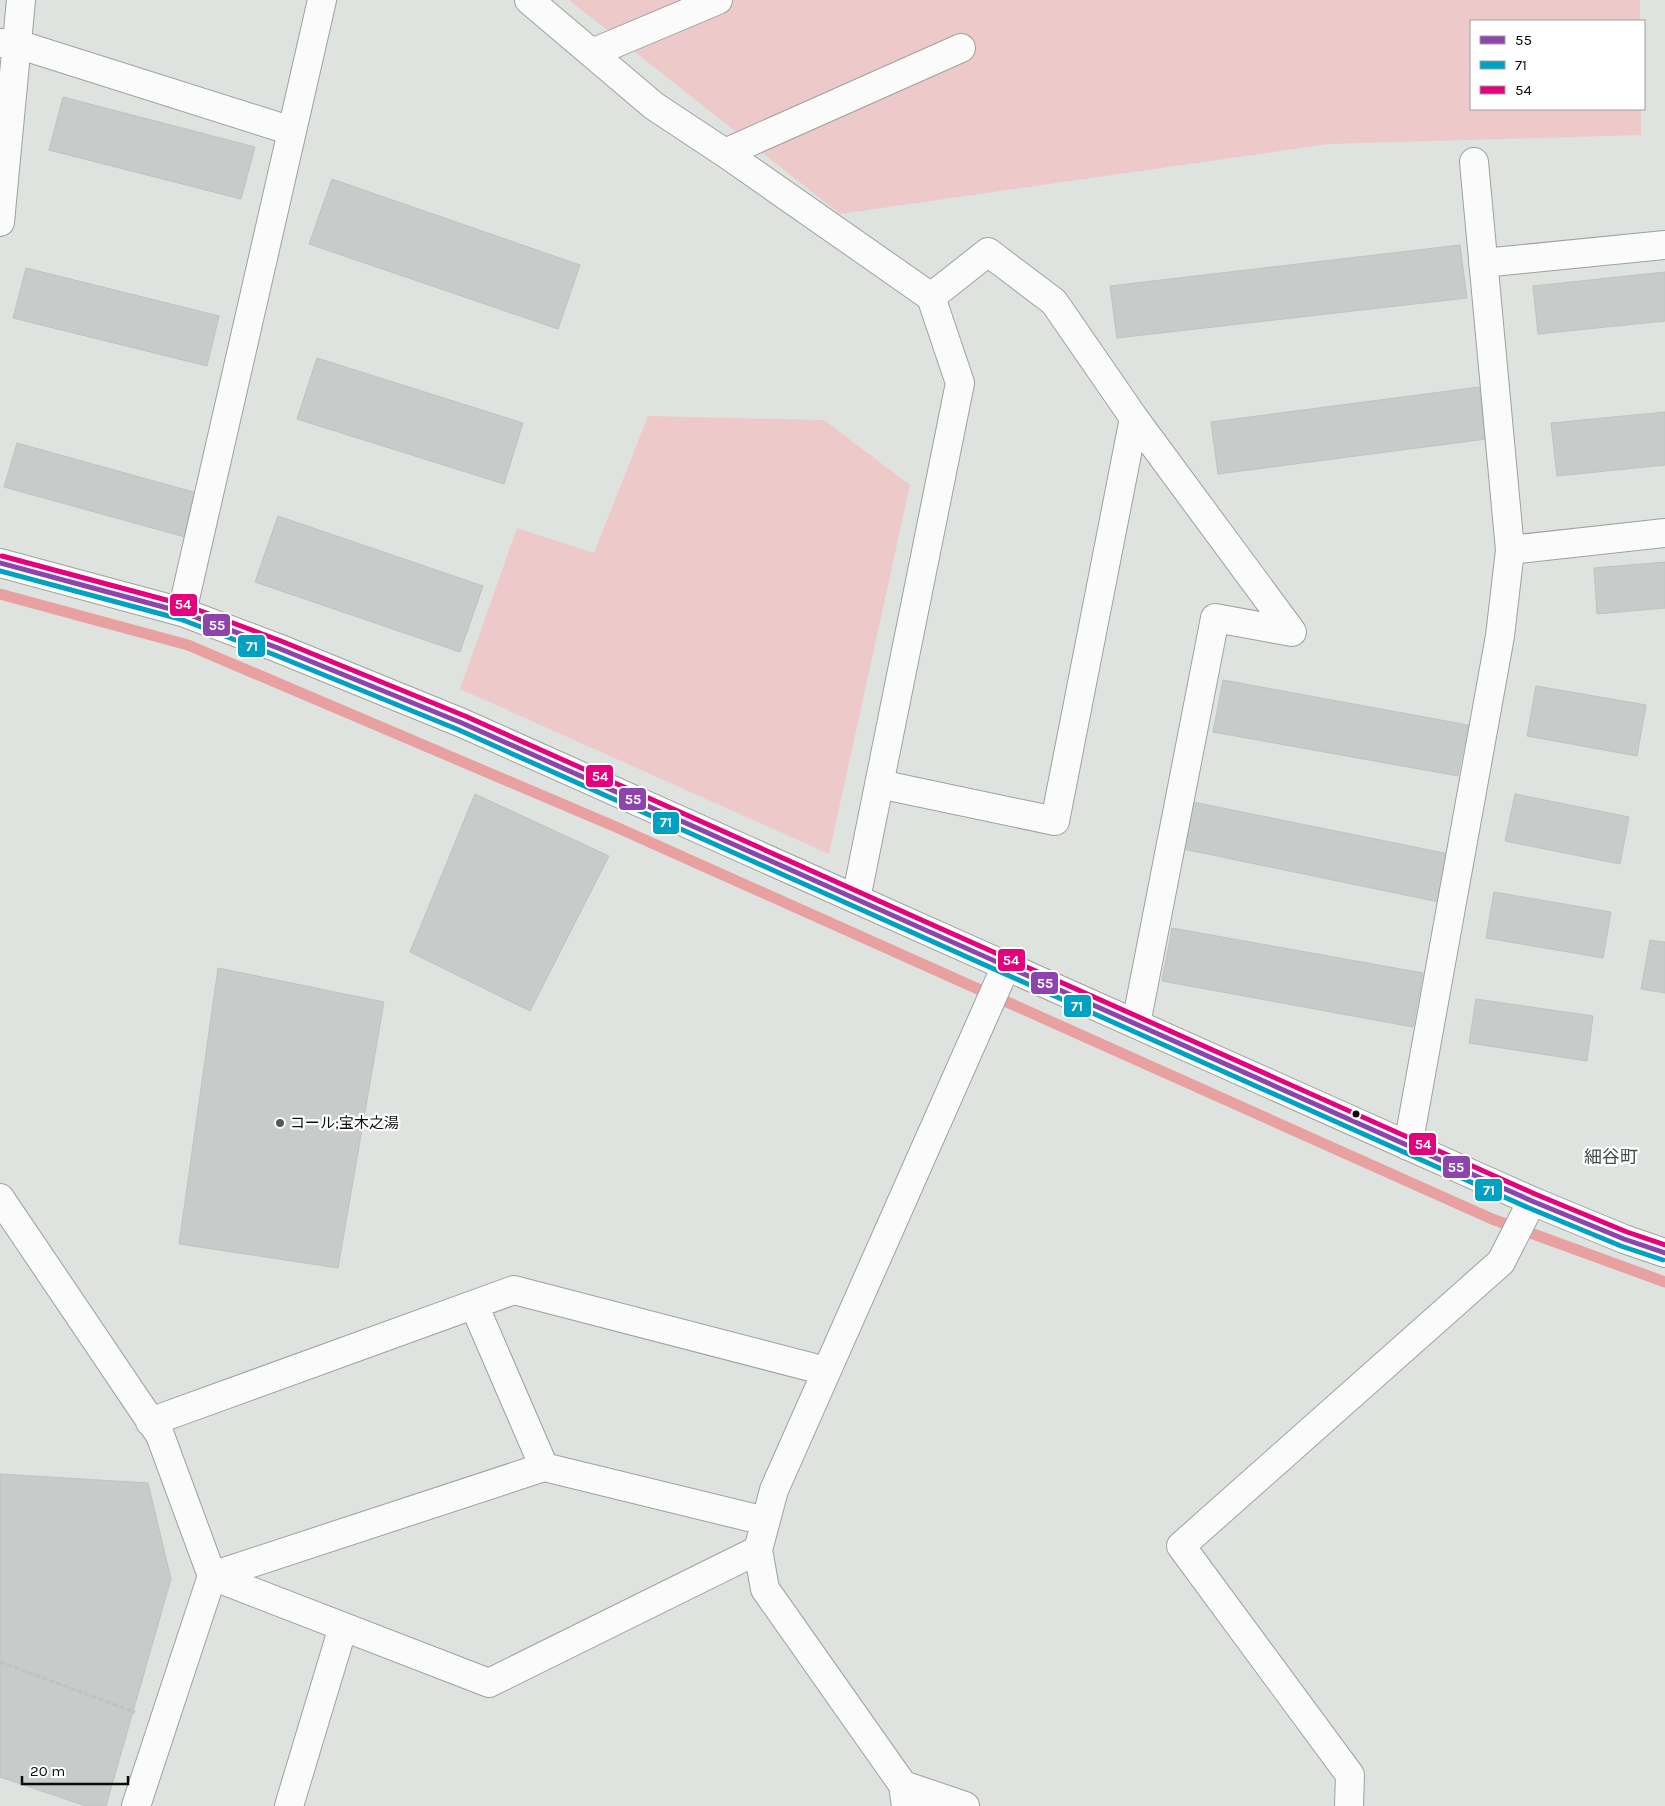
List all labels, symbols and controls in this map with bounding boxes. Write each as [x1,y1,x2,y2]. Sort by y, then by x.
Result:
legend [1470,20,1645,110]
text: 55 [1515,31,1532,49]
text: 71 [1515,56,1527,74]
text: 54 [1515,81,1532,99]
line badge: 54 [169,593,198,617]
text: 54 [175,596,192,613]
line badge: 55 [202,613,231,637]
text: 55 [209,617,225,634]
line badge: 71 [237,634,266,658]
text: 71 [246,638,258,655]
line badge: 54 [585,764,614,788]
text: 54 [592,768,609,785]
line badge: 55 [618,787,647,811]
text: 55 [625,791,641,808]
line badge: 71 [652,811,680,835]
text: 71 [660,814,672,831]
line badge: 54 [997,948,1026,972]
text: 54 [1003,952,1020,969]
line badge: 55 [1030,971,1059,995]
text: 55 [1037,975,1053,992]
line badge: 71 [1063,994,1092,1018]
text: 71 [1071,998,1083,1015]
unlabelled marker [1351,1109,1361,1119]
place label: コール;宝木之湯 [290,1114,399,1132]
marker: コール;宝木之湯 [274,1117,286,1129]
line badge: 54 [1408,1132,1437,1156]
text: 54 [1415,1136,1432,1153]
district label: 細谷町 [1584,1146,1638,1168]
line badge: 55 [1442,1155,1471,1179]
text: 55 [1448,1159,1464,1176]
line badge: 71 [1474,1178,1503,1202]
text: 71 [1483,1182,1495,1199]
scale bar [22,1754,129,1786]
text: 20 m [30,1762,65,1780]

